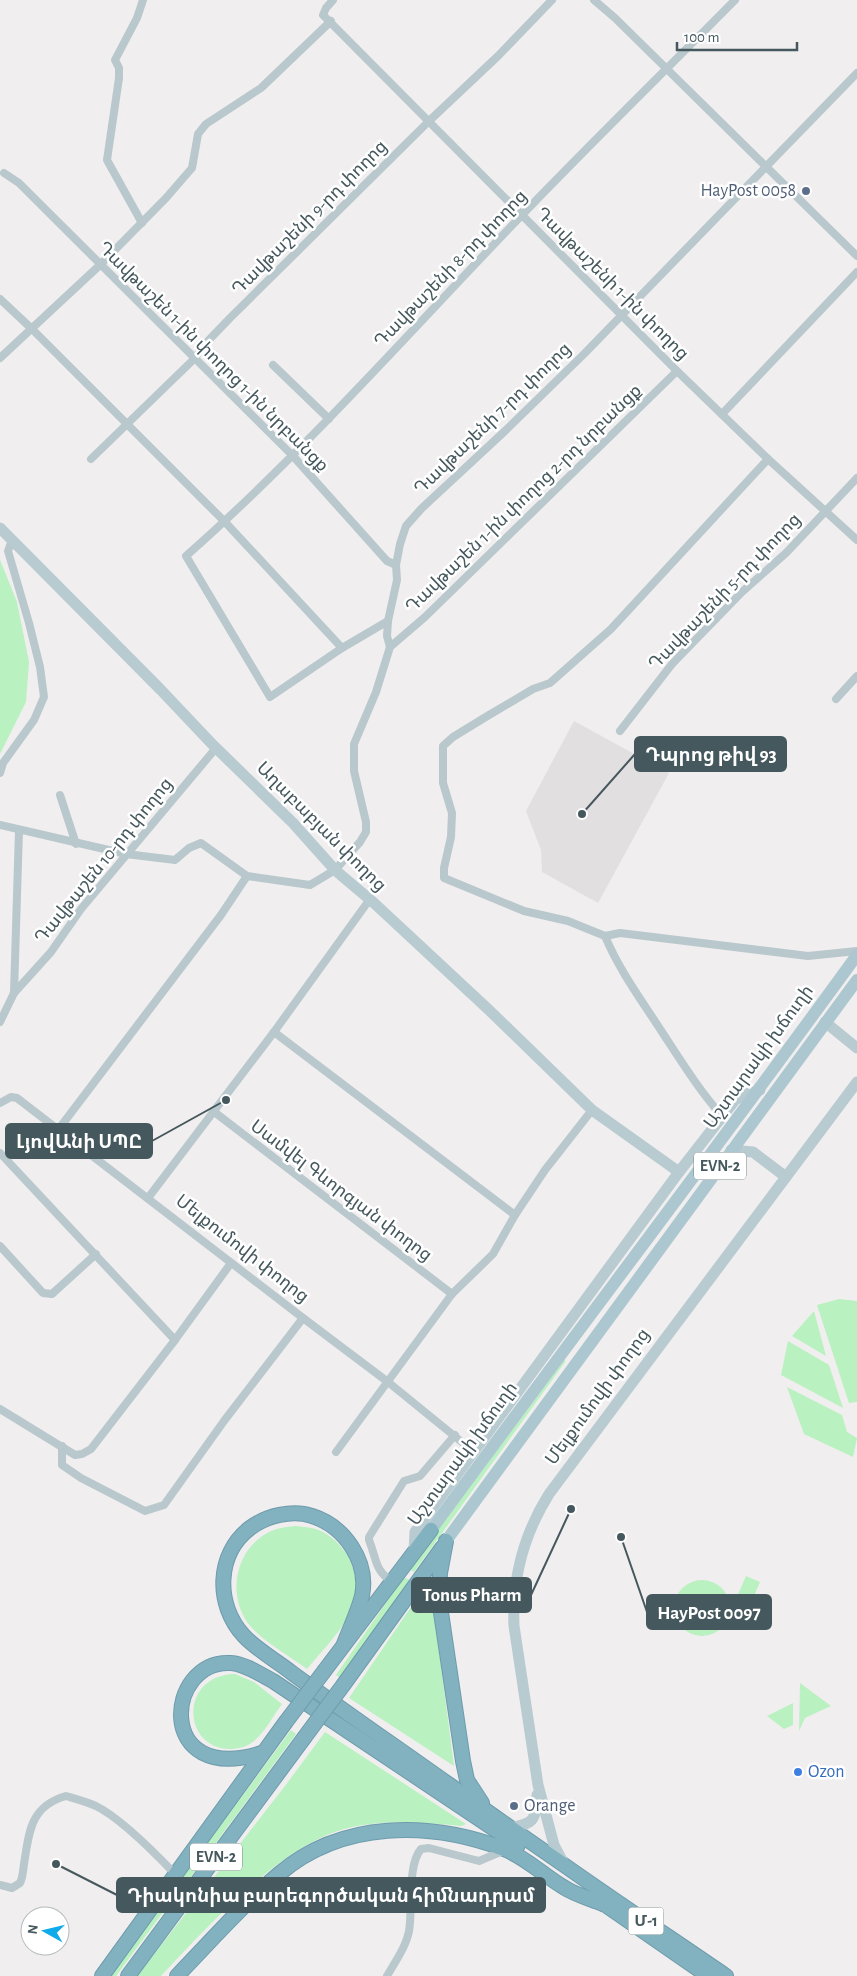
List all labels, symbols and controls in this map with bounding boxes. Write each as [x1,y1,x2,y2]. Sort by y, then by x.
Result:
scale bar [677,20,797,52]
text: 100 m [684,30,719,45]
street label: Դավթաշենի 9-րդ փողոց [229,137,391,299]
place label: HayPost 0058 [700,182,796,200]
marker: HayPost 0058 [800,185,812,197]
street label: Դավթաշենի 8-րդ փողոց [371,187,531,351]
street label: Դավթաշենի 1-ին փողոց [532,204,692,364]
street label: Դավթաշեն 1-ին փողոց 1-ին նրբանցք [95,239,331,475]
street label: Դավթաշենի 7-րդ փողոց [411,340,575,498]
street label: Դավթաշեն 1-ին փողոց 2-րդ նրբանցք [403,381,645,617]
street label: Դավթաշենի 5-րդ փողոց [646,510,804,674]
callout: Դպրոց թիվ 93 [635,737,786,771]
text: Դպրոց թիվ 93 [645,746,777,766]
street label: Աղաբաբյան փողոց [253,759,389,895]
street label: Դավթաշեն 10-րդ փողոց [32,775,176,947]
street label: Աշտարակի խճուղի [701,982,817,1132]
street label: Սամվել Գևորգյան փողոց [247,1117,435,1265]
callout: ԼյովԱնի ՍՊԸ [6,1124,152,1158]
text: ԼյովԱնի ՍՊԸ [16,1132,142,1153]
road number: EVN-2 [694,1152,746,1180]
street label: Մելքումովի փողոց [172,1192,312,1306]
street label: Մելքումովի փողոց [543,1326,653,1468]
street label: Աշտարակի խճուղի [405,1379,521,1529]
callout: Tonus Pharm [412,1578,531,1612]
text: Tonus Pharm [422,1586,522,1605]
callout: HayPost 0097 [647,1595,771,1629]
text: HayPost 0097 [657,1604,761,1623]
place label: Ozon [808,1763,845,1781]
marker: Ozon [792,1766,804,1778]
place label: Orange [524,1797,576,1815]
marker: Orange [508,1800,520,1812]
road number: EVN-2 [190,1844,242,1870]
callout: Դիակոնիա բարեգործական հիմնադրամ [117,1878,545,1912]
text: Դիակոնիա բարեգործական հիմնադրամ [127,1886,535,1907]
north arrow [20,1906,70,1956]
road number: Մ-1 [628,1908,664,1934]
text: N [26,1924,41,1935]

